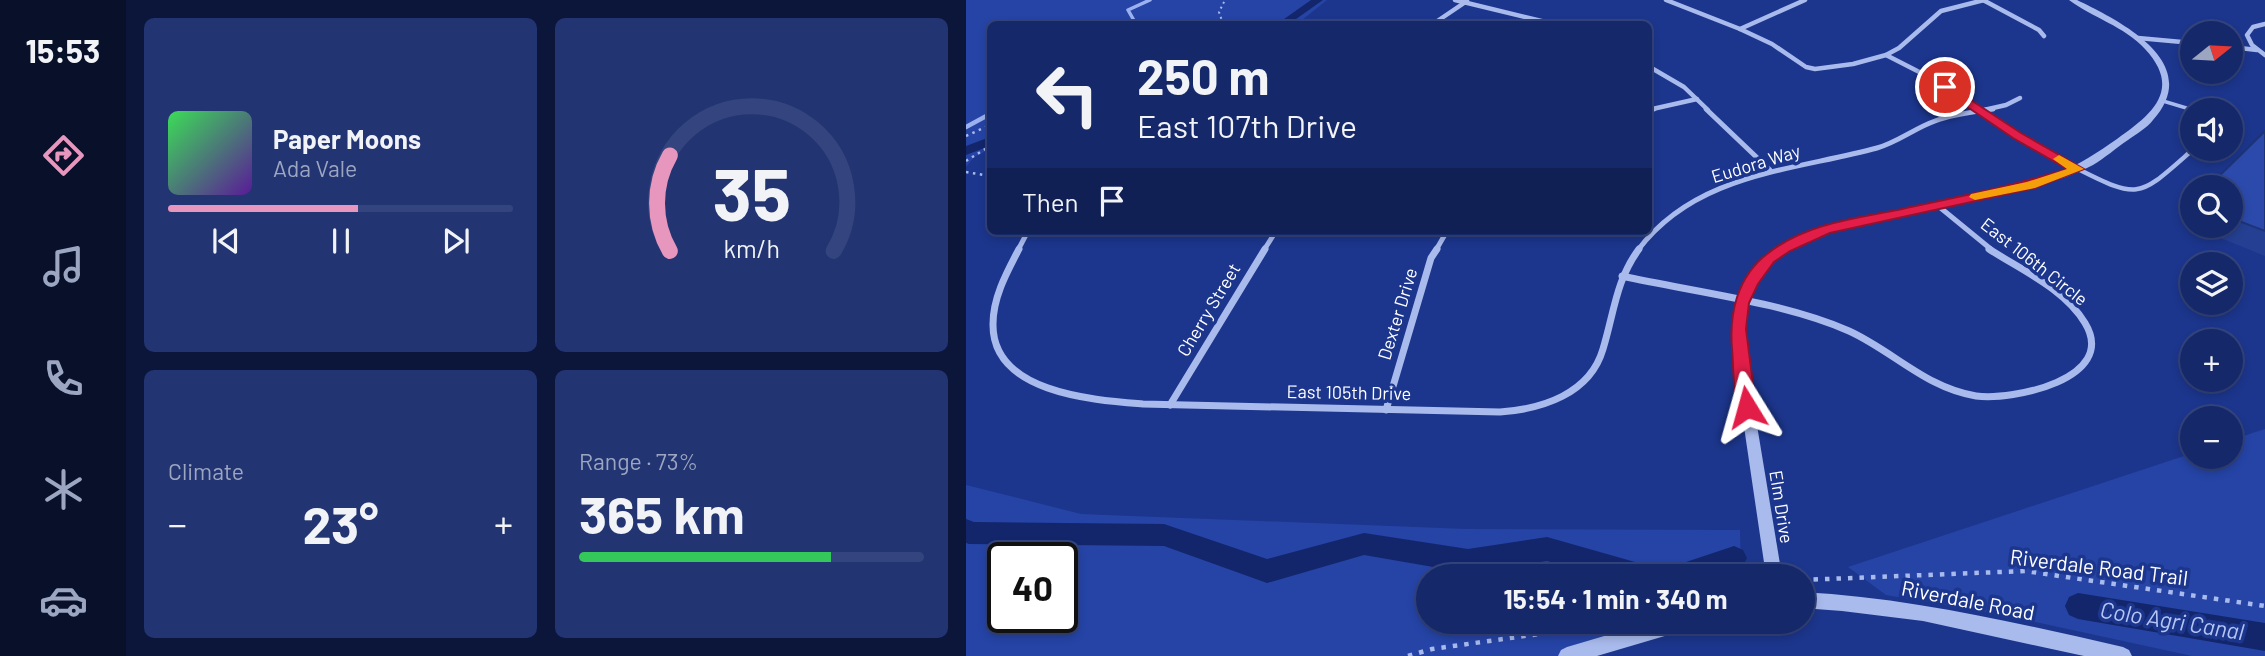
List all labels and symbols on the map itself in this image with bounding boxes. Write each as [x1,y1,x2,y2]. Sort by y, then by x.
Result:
north arrow [2180,21,2244,84]
pin [1915,57,1975,117]
street label: Eudora Way [1709,139,1803,187]
street label: East 106th Circle [1977,213,2092,310]
street label: Cherry Street [1172,259,1245,360]
street label: Dexter Drive [1373,265,1421,362]
position arrow [1710,370,1784,444]
street label: East 105th Drive [1287,380,1411,404]
street label: Elm Drive [1765,469,1799,545]
speed limit sign: 40 [987,542,1078,633]
street label: Riverdale Road Trail [2009,543,2190,590]
street label: Riverdale Road [1899,574,2037,625]
water label: Colo Agri Canal [2098,595,2246,645]

